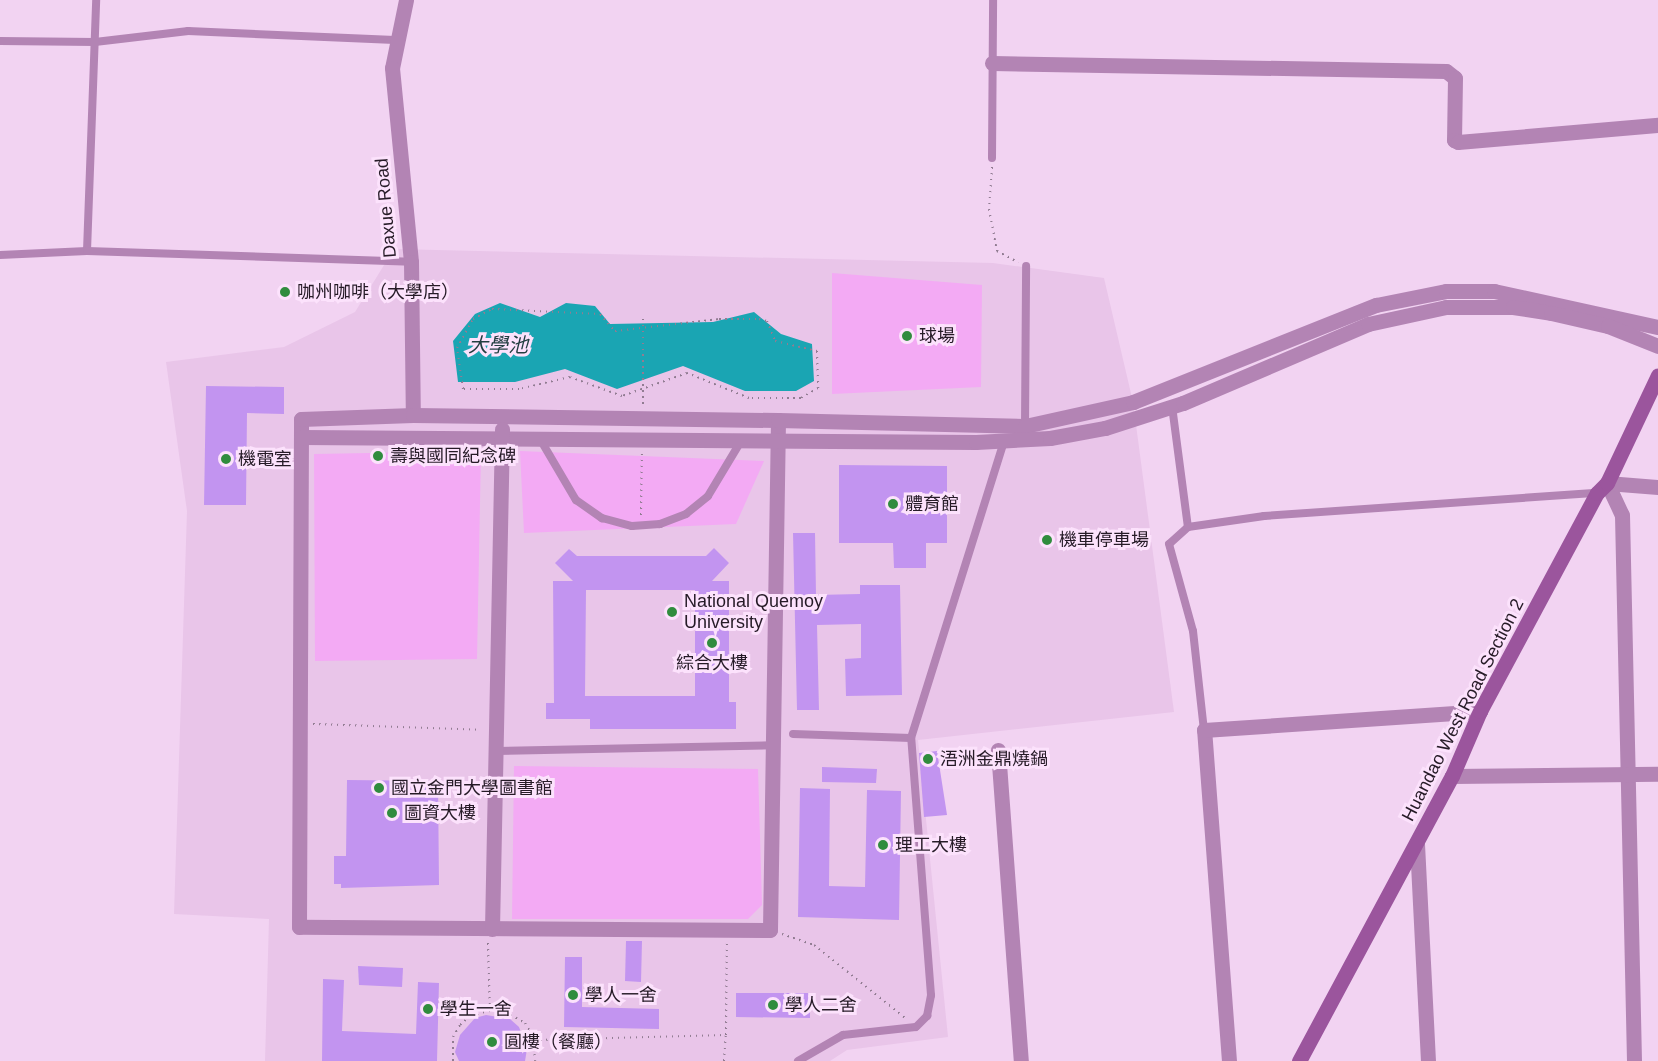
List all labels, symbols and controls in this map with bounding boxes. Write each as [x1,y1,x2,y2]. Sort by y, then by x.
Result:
street label: Daxue Road [371,157,401,259]
place label: 咖州咖啡（大學店） [297,281,459,303]
marker: 咖州咖啡（大學店） [278,285,292,299]
place label: 球場 [919,325,955,347]
marker: 球場 [900,329,914,343]
water label: 大學池 [468,333,528,357]
place label: 壽與國同紀念碑 [390,445,516,467]
place label: 機電室 [238,448,292,470]
marker: 壽與國同紀念碑 [371,449,385,463]
marker: 機電室 [219,452,233,466]
place label: 體育館 [905,493,959,515]
marker: 體育館 [886,497,900,511]
place label: 機車停車場 [1059,529,1149,551]
marker: 機車停車場 [1040,533,1054,547]
place label: National Quemoy University [684,591,823,634]
street label: Huandao West Road Section 2 [1397,595,1529,825]
marker: National Quemoy University [665,605,679,619]
marker: 綜合大樓 [705,636,719,650]
place label: 綜合大樓 [676,652,748,674]
place label: 浯洲金鼎燒鍋 [940,748,1048,770]
marker: 浯洲金鼎燒鍋 [921,752,935,766]
place label: 國立金門大學圖書館 [391,777,553,799]
marker: 國立金門大學圖書館 [372,781,386,795]
place label: 圖資大樓 [404,802,476,824]
marker: 圖資大樓 [385,806,399,820]
place label: 理工大樓 [895,834,967,856]
marker: 理工大樓 [876,838,890,852]
place label: 學人一舍 [585,984,657,1006]
marker: 學人一舍 [566,988,580,1002]
place label: 學人二舍 [785,994,857,1016]
place label: 學生一舍 [440,998,512,1020]
marker: 學人二舍 [766,998,780,1012]
marker: 學生一舍 [421,1002,435,1016]
place label: 圓樓（餐廳） [504,1031,612,1053]
marker: 圓樓（餐廳） [485,1035,499,1049]

